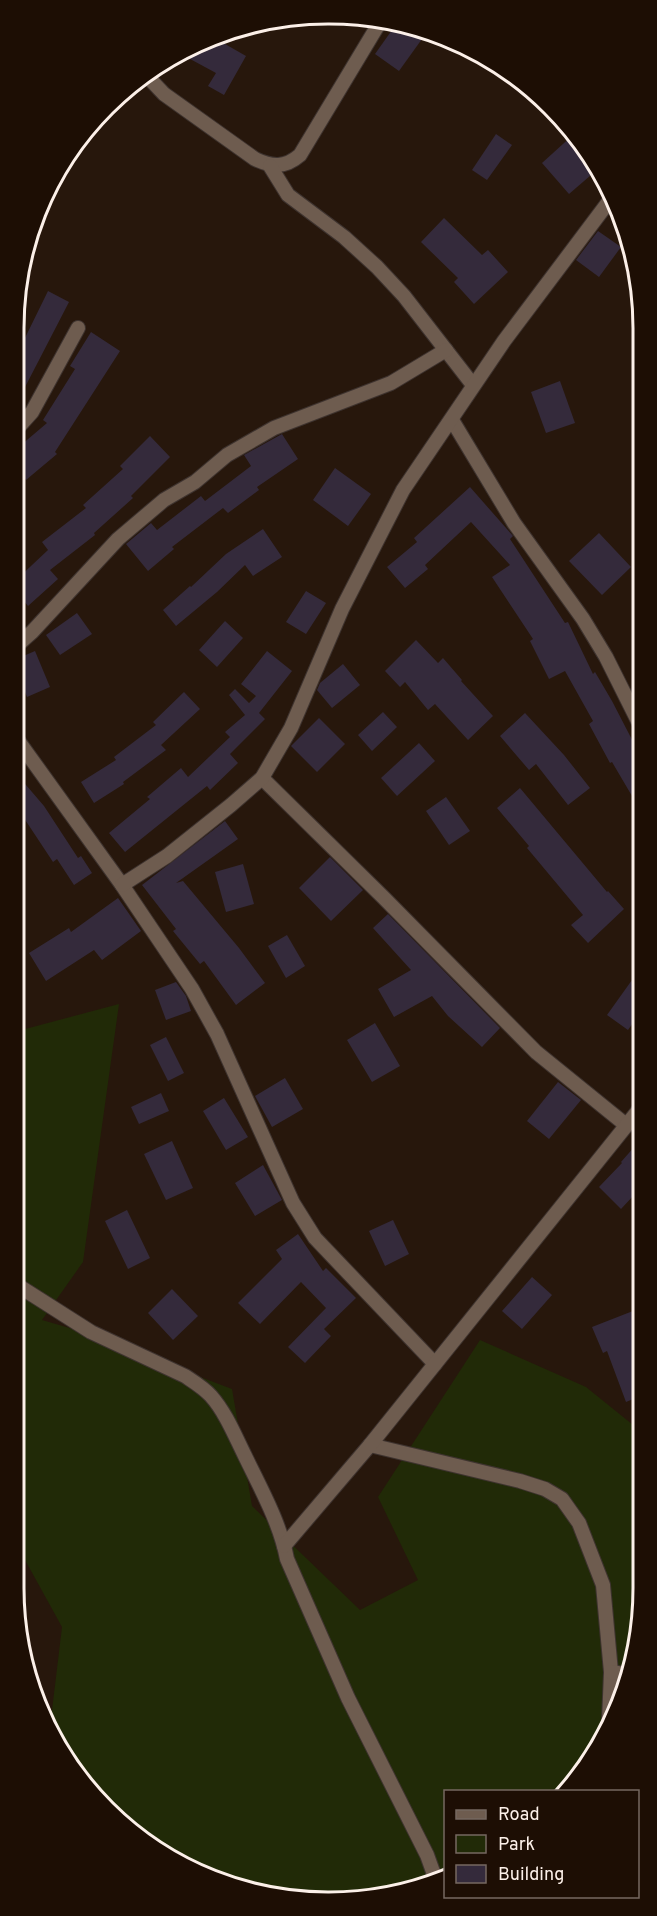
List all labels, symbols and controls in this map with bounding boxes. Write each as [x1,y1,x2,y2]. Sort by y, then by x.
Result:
legend [444,1790,639,1898]
text: Road [498,1804,540,1827]
text: Park [498,1834,535,1857]
text: Building [498,1864,564,1887]

